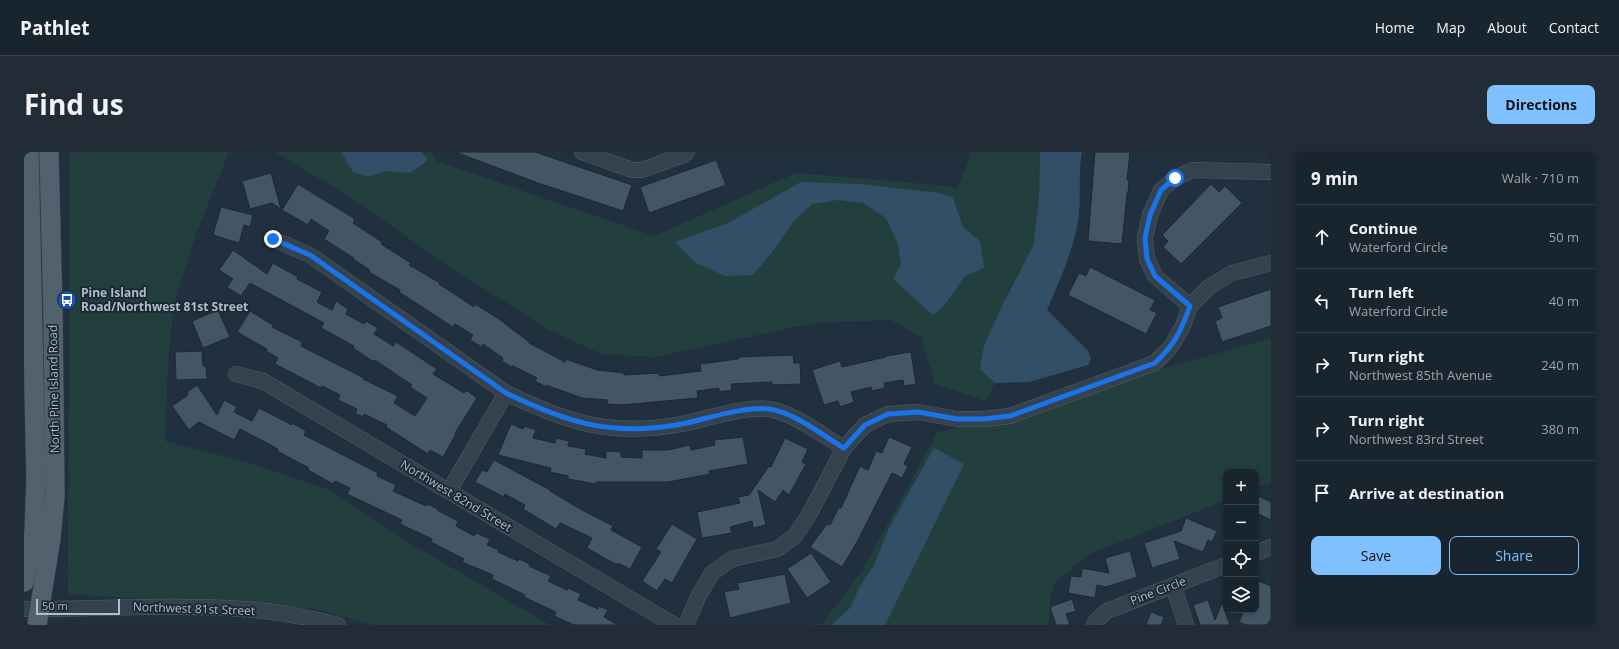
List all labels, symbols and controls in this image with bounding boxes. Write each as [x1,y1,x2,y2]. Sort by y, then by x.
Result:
text: Pathlet [20,15,89,41]
text: Home [1375,18,1414,37]
text: Map [1436,18,1465,37]
text: About [1487,18,1527,37]
text: Contact [1549,18,1599,37]
text: Find us [24,85,124,123]
button: Directions [1487,85,1595,124]
text: 9 min [1311,167,1358,190]
route start [1166,169,1184,187]
text: Walk · 710 m [1502,169,1579,187]
text: Continue [1349,218,1417,238]
icon: ahead [1311,226,1333,248]
text: 50 m [1549,228,1579,246]
route end [264,230,282,248]
text: Waterford Circle [1349,238,1448,256]
text: Turn left [1349,282,1414,302]
place label: Pine Island Road/Northwest 81st Street [81,284,248,315]
bus stop icon: Pine Island Road/Northwest 81st Street [56,289,78,311]
icon: left [1311,290,1333,312]
text: 40 m [1549,292,1579,310]
text: Waterford Circle [1349,302,1448,320]
street label: North Pine Island Road [44,325,63,453]
text: Turn right [1349,346,1424,366]
icon: right [1311,354,1333,376]
text: 240 m [1541,356,1579,374]
text: Northwest 85th Avenue [1349,366,1492,384]
text: Turn right [1349,410,1424,430]
icon: right [1311,418,1333,440]
text: 380 m [1541,420,1579,438]
text: Northwest 83rd Street [1349,430,1484,448]
street label: Northwest 82nd Street [397,456,515,536]
map controls [1223,469,1259,613]
button: + [1223,469,1259,505]
icon: arrive [1311,482,1333,504]
text: Arrive at destination [1349,483,1504,503]
button: − [1223,505,1259,541]
button: Save [1311,536,1441,575]
button: Share [1449,536,1579,575]
button: locate [1223,541,1259,577]
street label: Pine Circle [1127,572,1188,609]
button: layers [1223,577,1259,613]
scale bar [36,597,120,616]
text: 50 m [42,598,68,613]
street label: Northwest 81st Street [133,598,255,619]

